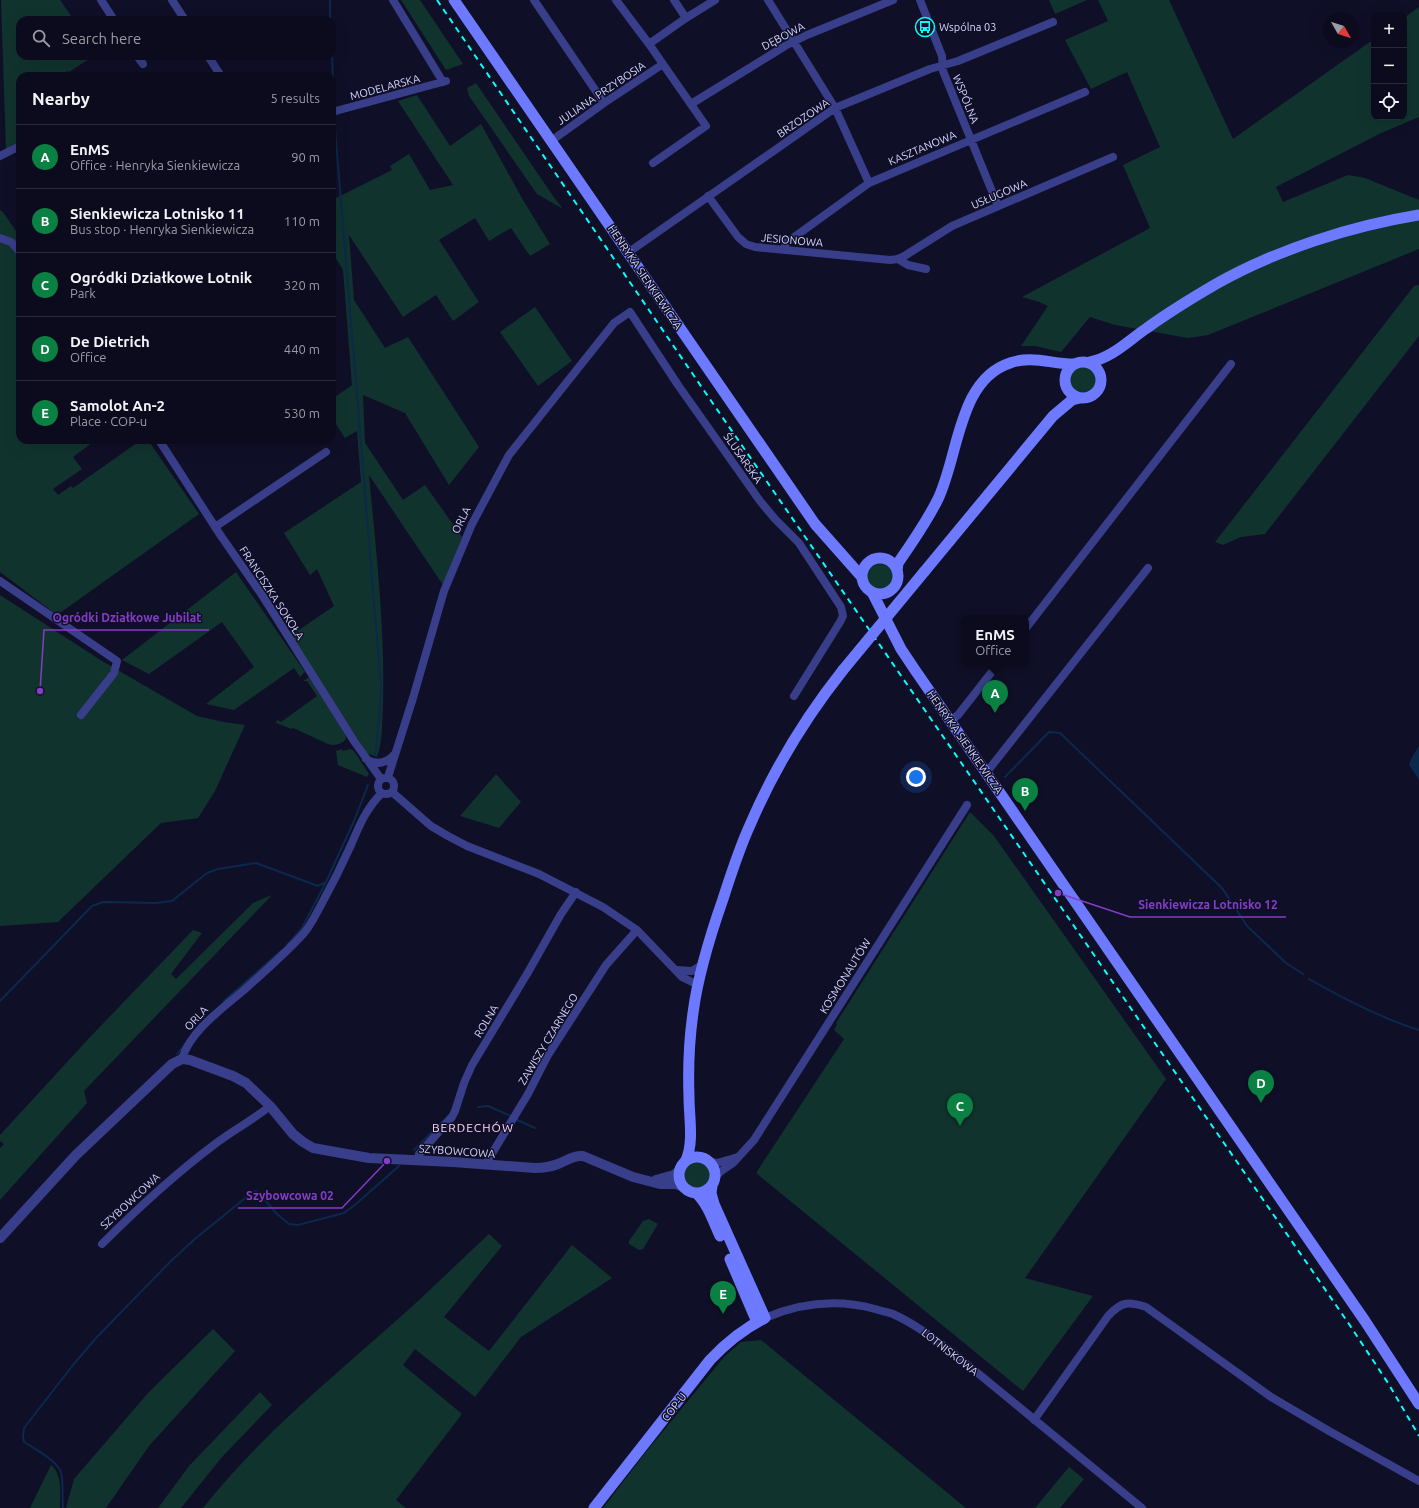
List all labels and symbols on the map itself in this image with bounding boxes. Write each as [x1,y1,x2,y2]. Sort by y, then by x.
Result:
north arrow [1323,12,1359,48]
bus stop icon: Wspólna 03 [914,16,936,38]
street label: DĘBOWA [760,19,807,52]
place label: Wspólna 03 [939,21,996,33]
street label: JULIANA PRZYBOSIA [555,59,648,127]
street label: MODELARSKA [349,72,422,102]
street label: WSPÓLNA [951,72,982,126]
street label: BRZOZOWA [775,96,832,140]
street label: KASZTANOWA [886,128,959,168]
street label: USŁUGOWA [969,177,1030,211]
street label: HENRYKA SIENKIEWICZA [606,223,685,332]
street label: JESIONOWA [760,231,824,249]
street label: ŚLUSARSKA [721,430,766,486]
street label: ORLA [449,504,473,535]
street label: FRANCISZKA SOKOŁA [237,544,307,643]
callout: Ogródki Działkowe Jubilat [44,606,209,630]
text: Ogródki Działkowe Jubilat [53,611,201,624]
pin: A [982,680,1008,713]
street label: HENRYKA SIENKIEWICZA [924,688,1006,796]
your location [906,767,926,787]
pin: B [1012,778,1038,811]
callout: Sienkiewicza Lotnisko 12 [1130,893,1286,917]
text: Sienkiewicza Lotnisko 12 [1138,898,1278,911]
street label: KOSMONAUTÓW [816,936,873,1016]
street label: ZAWISZY CZARNEGO [516,991,580,1087]
street label: ROLNA [472,1002,501,1040]
street label: ORLA [182,1003,211,1033]
pin: D [1248,1070,1274,1103]
pin: C [947,1093,973,1126]
district label: BERDECHÓW [432,1121,514,1134]
street label: SZYBOWCOWA [418,1142,496,1160]
street label: SZYBOWCOWA [98,1170,163,1231]
callout: Szybowcowa 02 [238,1184,342,1208]
text: Szybowcowa 02 [246,1189,334,1202]
pin: E [710,1281,736,1314]
street label: LOTNISKOWA [919,1326,981,1378]
street label: COP-U [659,1391,689,1423]

